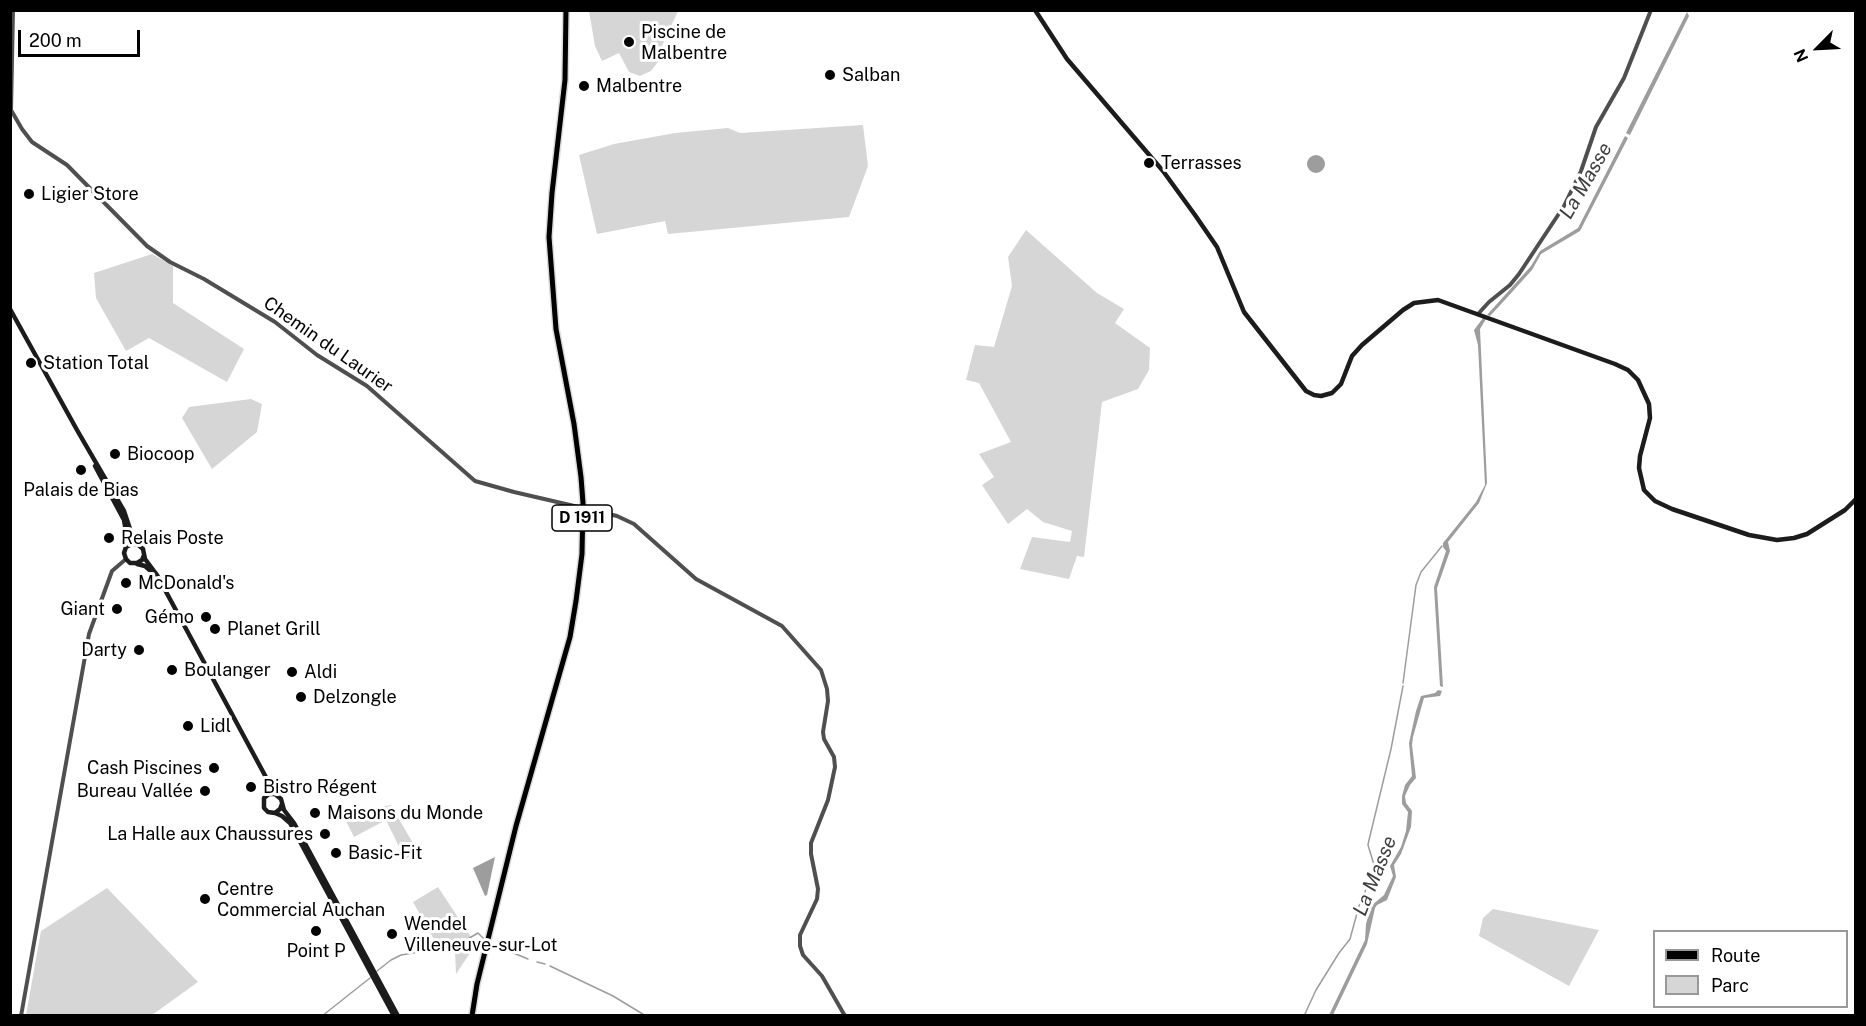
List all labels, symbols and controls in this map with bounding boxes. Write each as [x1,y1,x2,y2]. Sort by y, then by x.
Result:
scale bar [21,18,142,56]
north arrow [1788,18,1848,78]
place label: Piscine de Malbentre [641,21,727,63]
text: 200 m [29,30,82,51]
marker: Piscine de Malbentre [622,35,636,49]
text: N [1790,46,1812,65]
place label: Salban [842,64,900,86]
marker: Salban [823,68,837,82]
place label: Malbentre [596,75,682,97]
marker: Malbentre [577,79,591,93]
water label: La Masse [1555,139,1617,223]
place label: Terrasses [1161,152,1242,174]
marker: Terrasses [1142,156,1156,170]
place label: Ligier Store [41,183,139,205]
marker: Ligier Store [22,187,36,201]
street label: Chemin du Laurier [259,292,397,398]
place label: Station Total [43,352,149,374]
marker: Station Total [24,356,38,370]
place label: Biocoop [127,443,195,465]
marker: Biocoop [108,447,122,461]
marker: Palais de Bias [74,463,88,477]
place label: Palais de Bias [23,479,139,501]
road number: D 1911 [552,505,612,531]
place label: Relais Poste [121,527,224,549]
marker: Relais Poste [102,531,116,545]
place label: McDonald's [138,572,234,594]
marker: McDonald's [119,576,133,590]
place label: Giant [60,598,105,620]
marker: Giant [110,602,124,616]
place label: Gémo [145,606,194,628]
marker: Gémo [199,610,213,624]
place label: Planet Grill [227,618,321,640]
marker: Planet Grill [208,622,222,636]
place label: Darty [81,639,127,661]
marker: Darty [132,643,146,657]
place label: Boulanger [184,659,271,681]
place label: Aldi [304,661,337,683]
marker: Boulanger [165,663,179,677]
marker: Aldi [285,665,299,679]
place label: Delzongle [313,686,397,708]
marker: Delzongle [294,690,308,704]
place label: Lidl [200,715,231,737]
marker: Lidl [181,719,195,733]
place label: Cash Piscines [87,757,202,779]
marker: Cash Piscines [207,761,221,775]
place label: Bistro Régent [263,776,377,798]
place label: Bureau Vallée [77,780,193,802]
marker: Bistro Régent [244,780,258,794]
marker: Bureau Vallée [198,784,212,798]
place label: Maisons du Monde [327,802,483,824]
marker: Maisons du Monde [308,806,322,820]
place label: La Halle aux Chaussures [107,823,313,845]
marker: La Halle aux Chaussures [318,827,332,841]
water label: La Masse [1348,833,1402,919]
place label: Basic-Fit [348,842,422,864]
marker: Basic-Fit [329,846,343,860]
place label: Centre Commercial Auchan [217,878,385,920]
marker: Centre Commercial Auchan [198,892,212,906]
place label: Wendel Villeneuve-sur-Lot [404,913,558,956]
marker: Point P [309,924,323,938]
marker: Wendel Villeneuve-sur-Lot [385,927,399,941]
legend [1653,930,1848,1008]
place label: Point P [287,940,345,962]
text: Route [1711,945,1760,966]
text: Parc [1711,975,1749,996]

